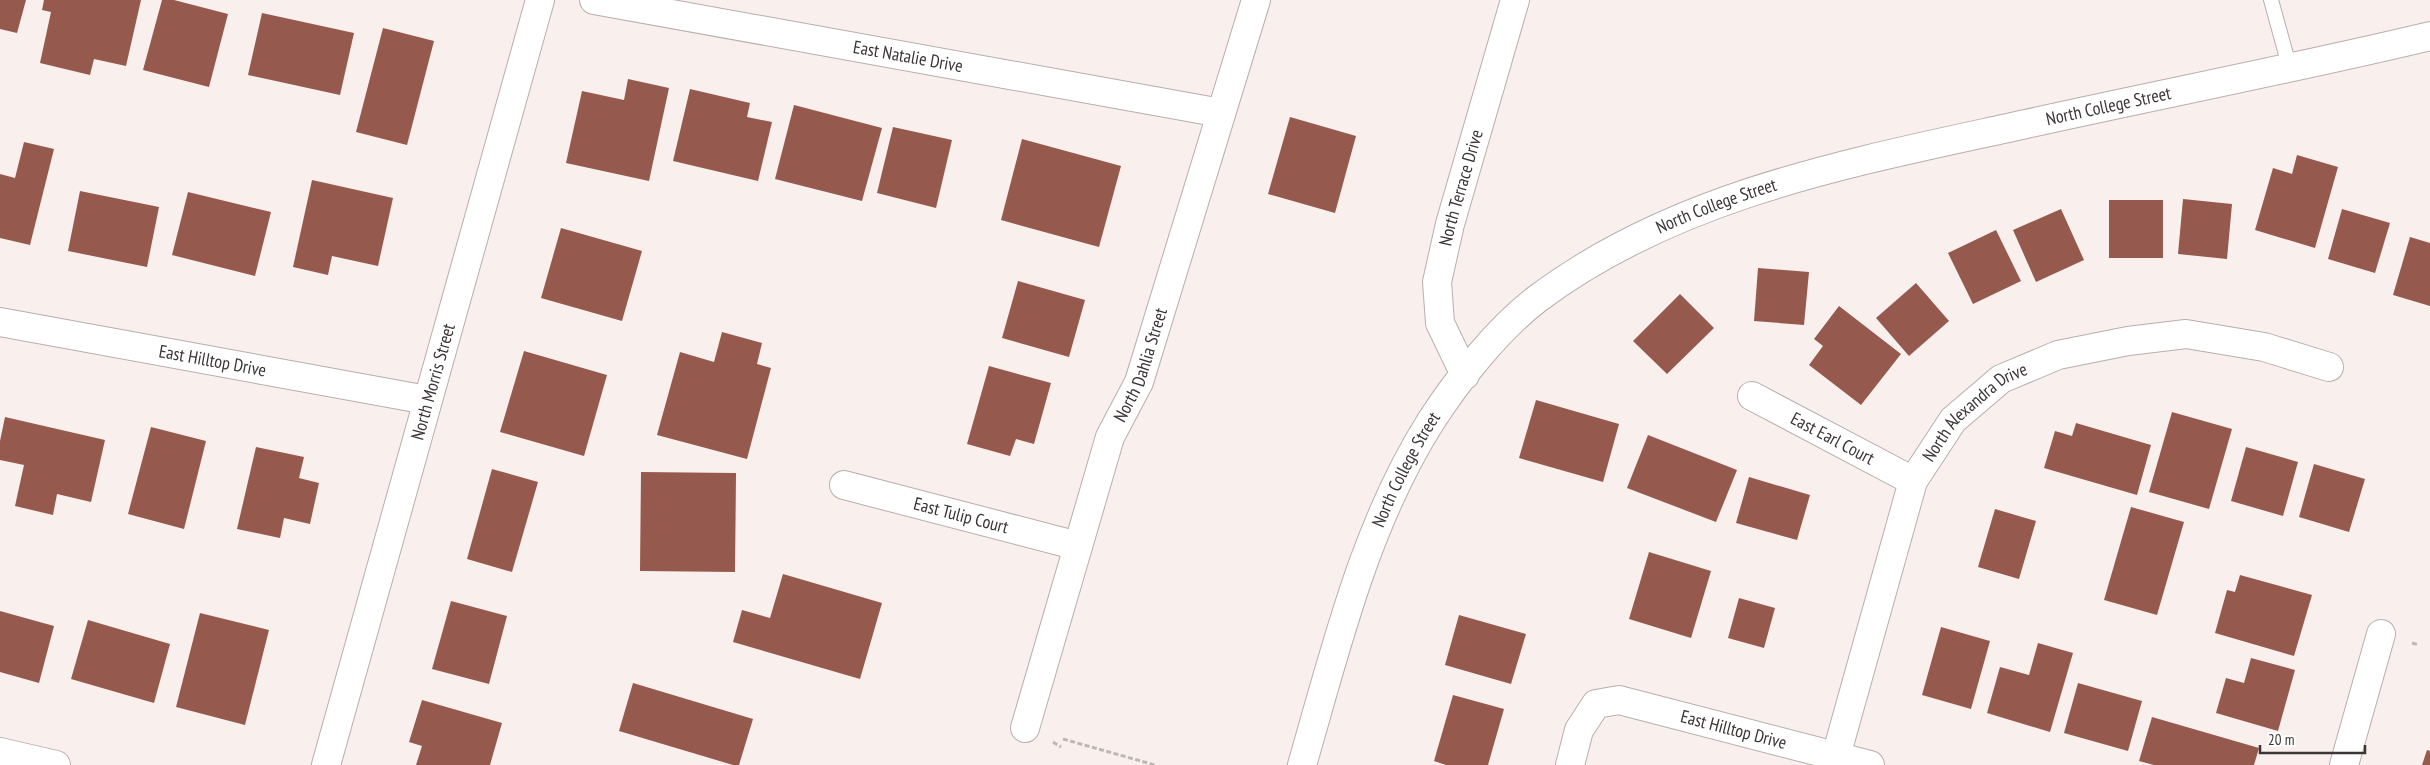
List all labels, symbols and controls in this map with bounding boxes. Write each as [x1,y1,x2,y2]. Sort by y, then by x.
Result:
street label: East Natalie Drive [851,35,965,77]
street label: North College Street [2044,81,2173,130]
street label: North Terrace Drive [1433,127,1488,248]
street label: North College Street [1652,173,1779,239]
street label: North Dahlia Street [1108,305,1172,426]
street label: North Morris Street [406,321,460,442]
street label: East Hilltop Drive [157,339,268,381]
street label: North Alexandra Drive [1917,357,2030,466]
street label: North College Street [1366,407,1445,531]
street label: East Earl Court [1787,407,1879,470]
street label: East Tulip Court [911,492,1011,538]
street label: East Hilltop Drive [1678,704,1789,754]
scale bar [2260,722,2365,754]
text: 20 m [2268,730,2294,749]

